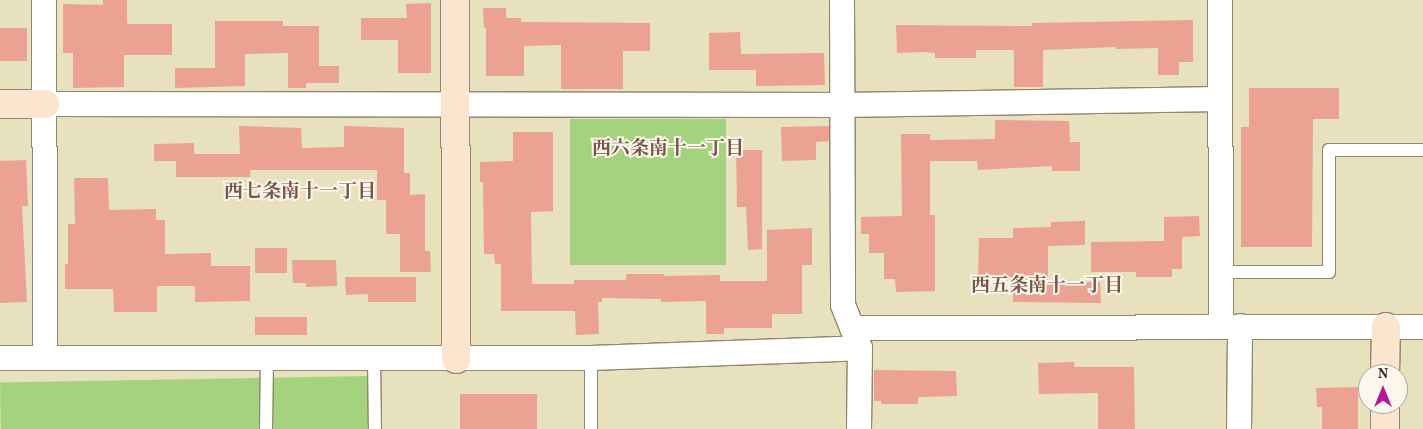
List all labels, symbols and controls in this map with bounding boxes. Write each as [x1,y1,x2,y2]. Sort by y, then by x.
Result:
district label: 西六条南十一丁目 [592,139,744,161]
district label: 西七条南十一丁目 [224,182,376,204]
district label: 西五条南十一丁目 [971,276,1123,298]
north arrow [1358,364,1408,414]
text: N [1378,365,1388,384]

